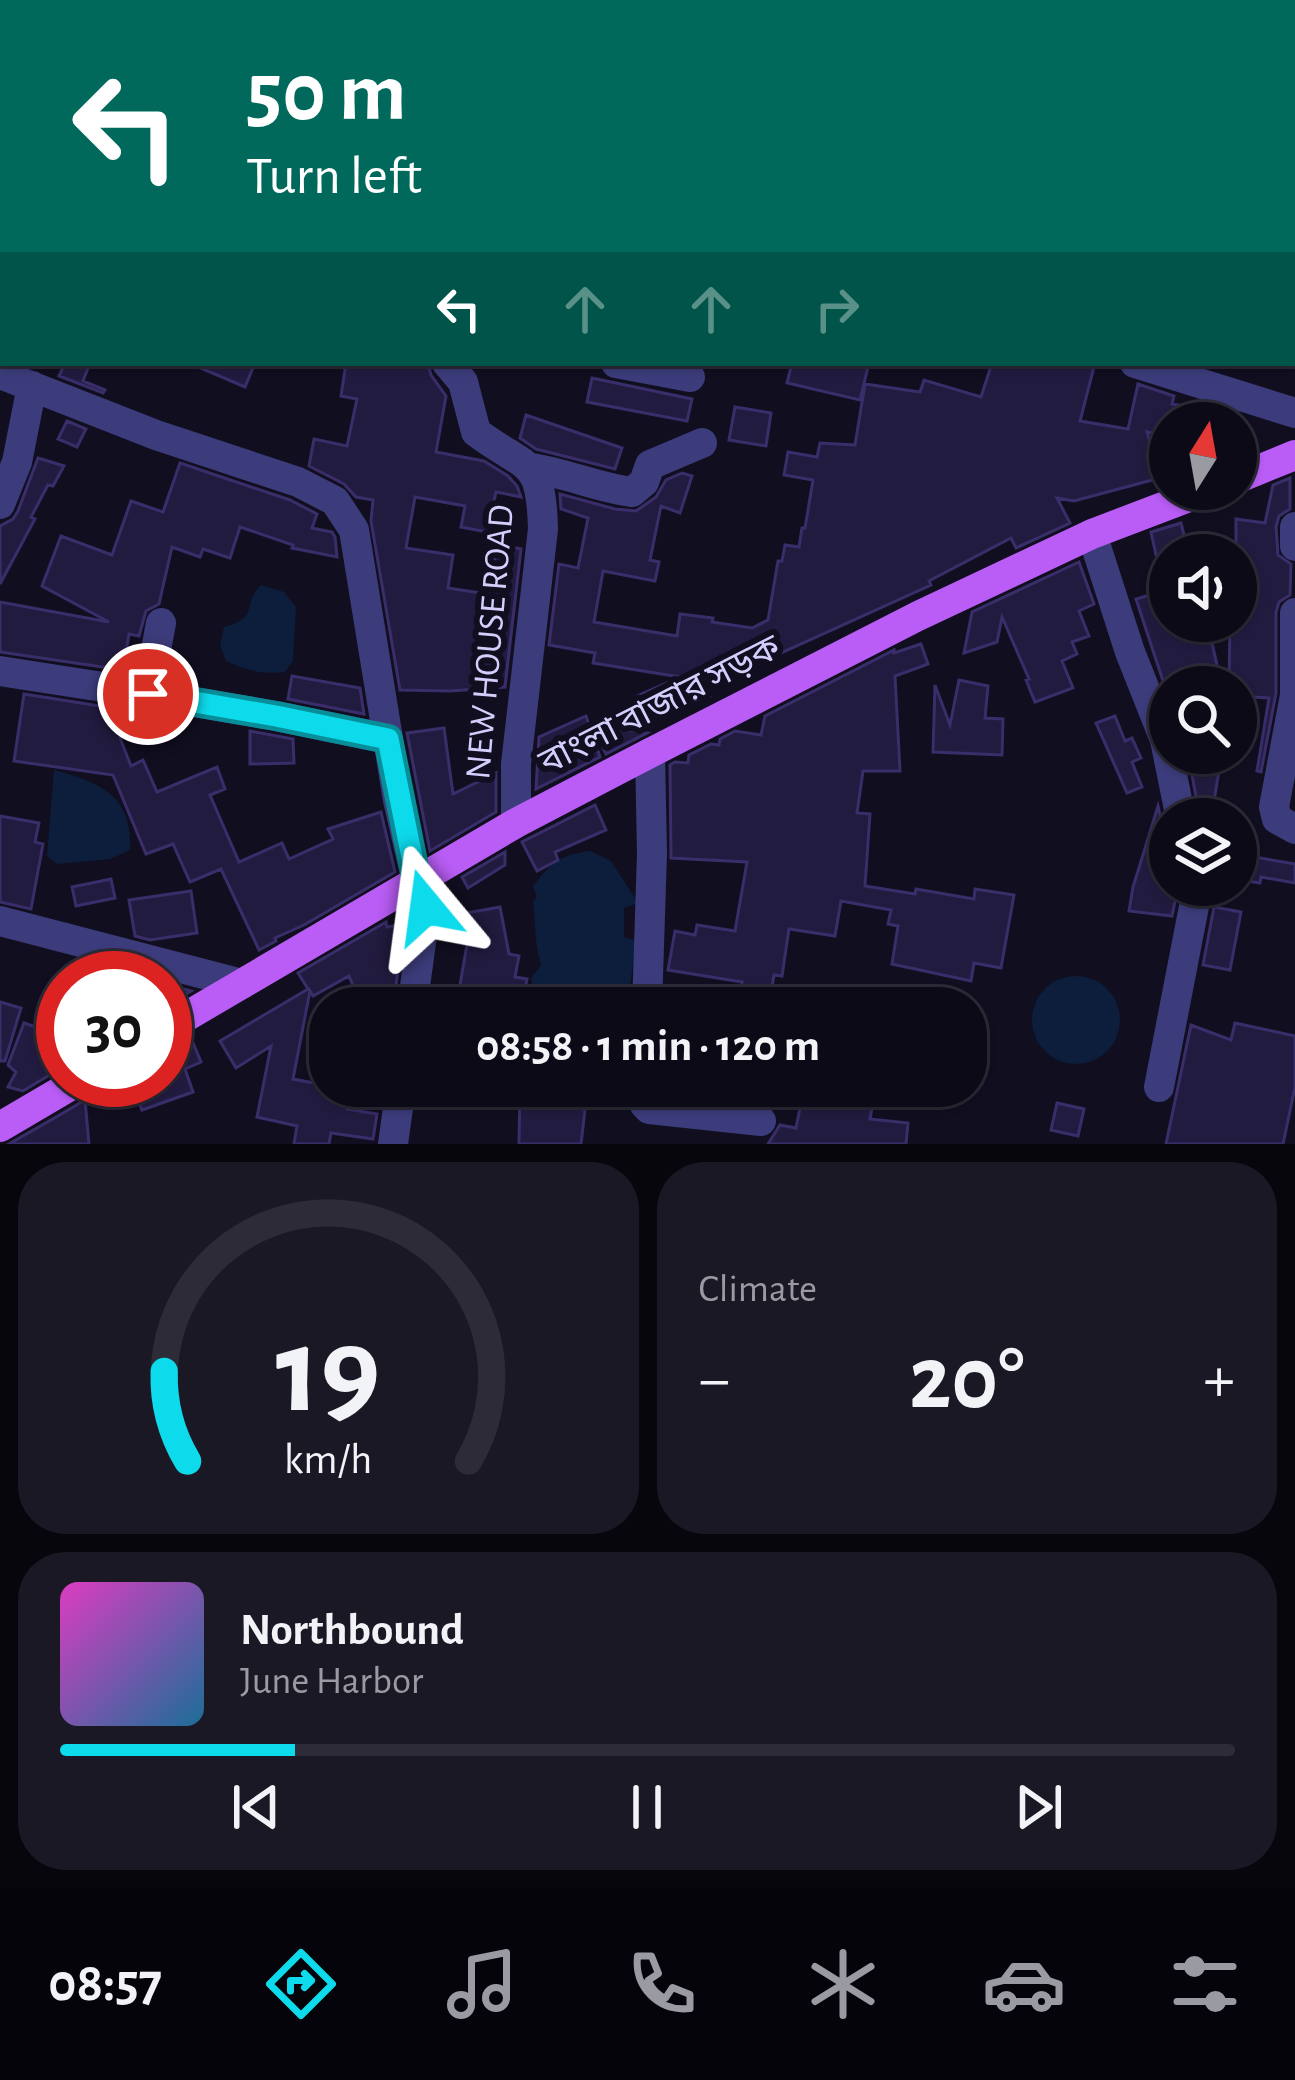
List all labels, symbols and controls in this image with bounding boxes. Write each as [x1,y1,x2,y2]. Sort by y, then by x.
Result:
icon: left [48,48,204,204]
text: 50 m [246,52,407,136]
text: Turn left [246,150,422,204]
icon: left [426,276,492,342]
icon: ahead [552,276,618,342]
icon: ahead [678,276,744,342]
icon: right [804,276,870,342]
north arrow [1149,402,1257,510]
map controls [1149,402,1257,906]
street label: NEW HOUSE ROAD [460,503,520,781]
button: sound [1149,534,1257,642]
street label: বাংলা বাজার সড়ক [533,628,787,782]
pin [97,643,199,745]
icon: arrive [115,661,181,727]
button: search [1149,666,1257,774]
button: layers [1149,798,1257,906]
position arrow [363,844,489,970]
speed limit sign: 30 [36,951,192,1107]
text: 08:58 · 1 min · 120 m [476,1024,820,1069]
text: Climate [699,1270,817,1309]
text: 19 [276,1310,381,1435]
text: 20° [909,1335,1025,1425]
text: − [699,1347,730,1413]
text: + [1203,1347,1235,1413]
text: km/h [284,1439,372,1482]
text: Northbound [240,1608,464,1653]
text: June Harbor [240,1662,423,1701]
icon: previous [223,1774,289,1840]
icon: pause [614,1774,680,1840]
icon: next [1006,1774,1072,1840]
icon: directions [259,1942,343,2026]
icon: music [440,1942,524,2026]
icon: phone [620,1942,704,2026]
icon: climate [801,1942,885,2026]
icon: car [982,1942,1066,2026]
icon: filters [1163,1942,1247,2026]
text: 08:57 [48,1957,162,2011]

